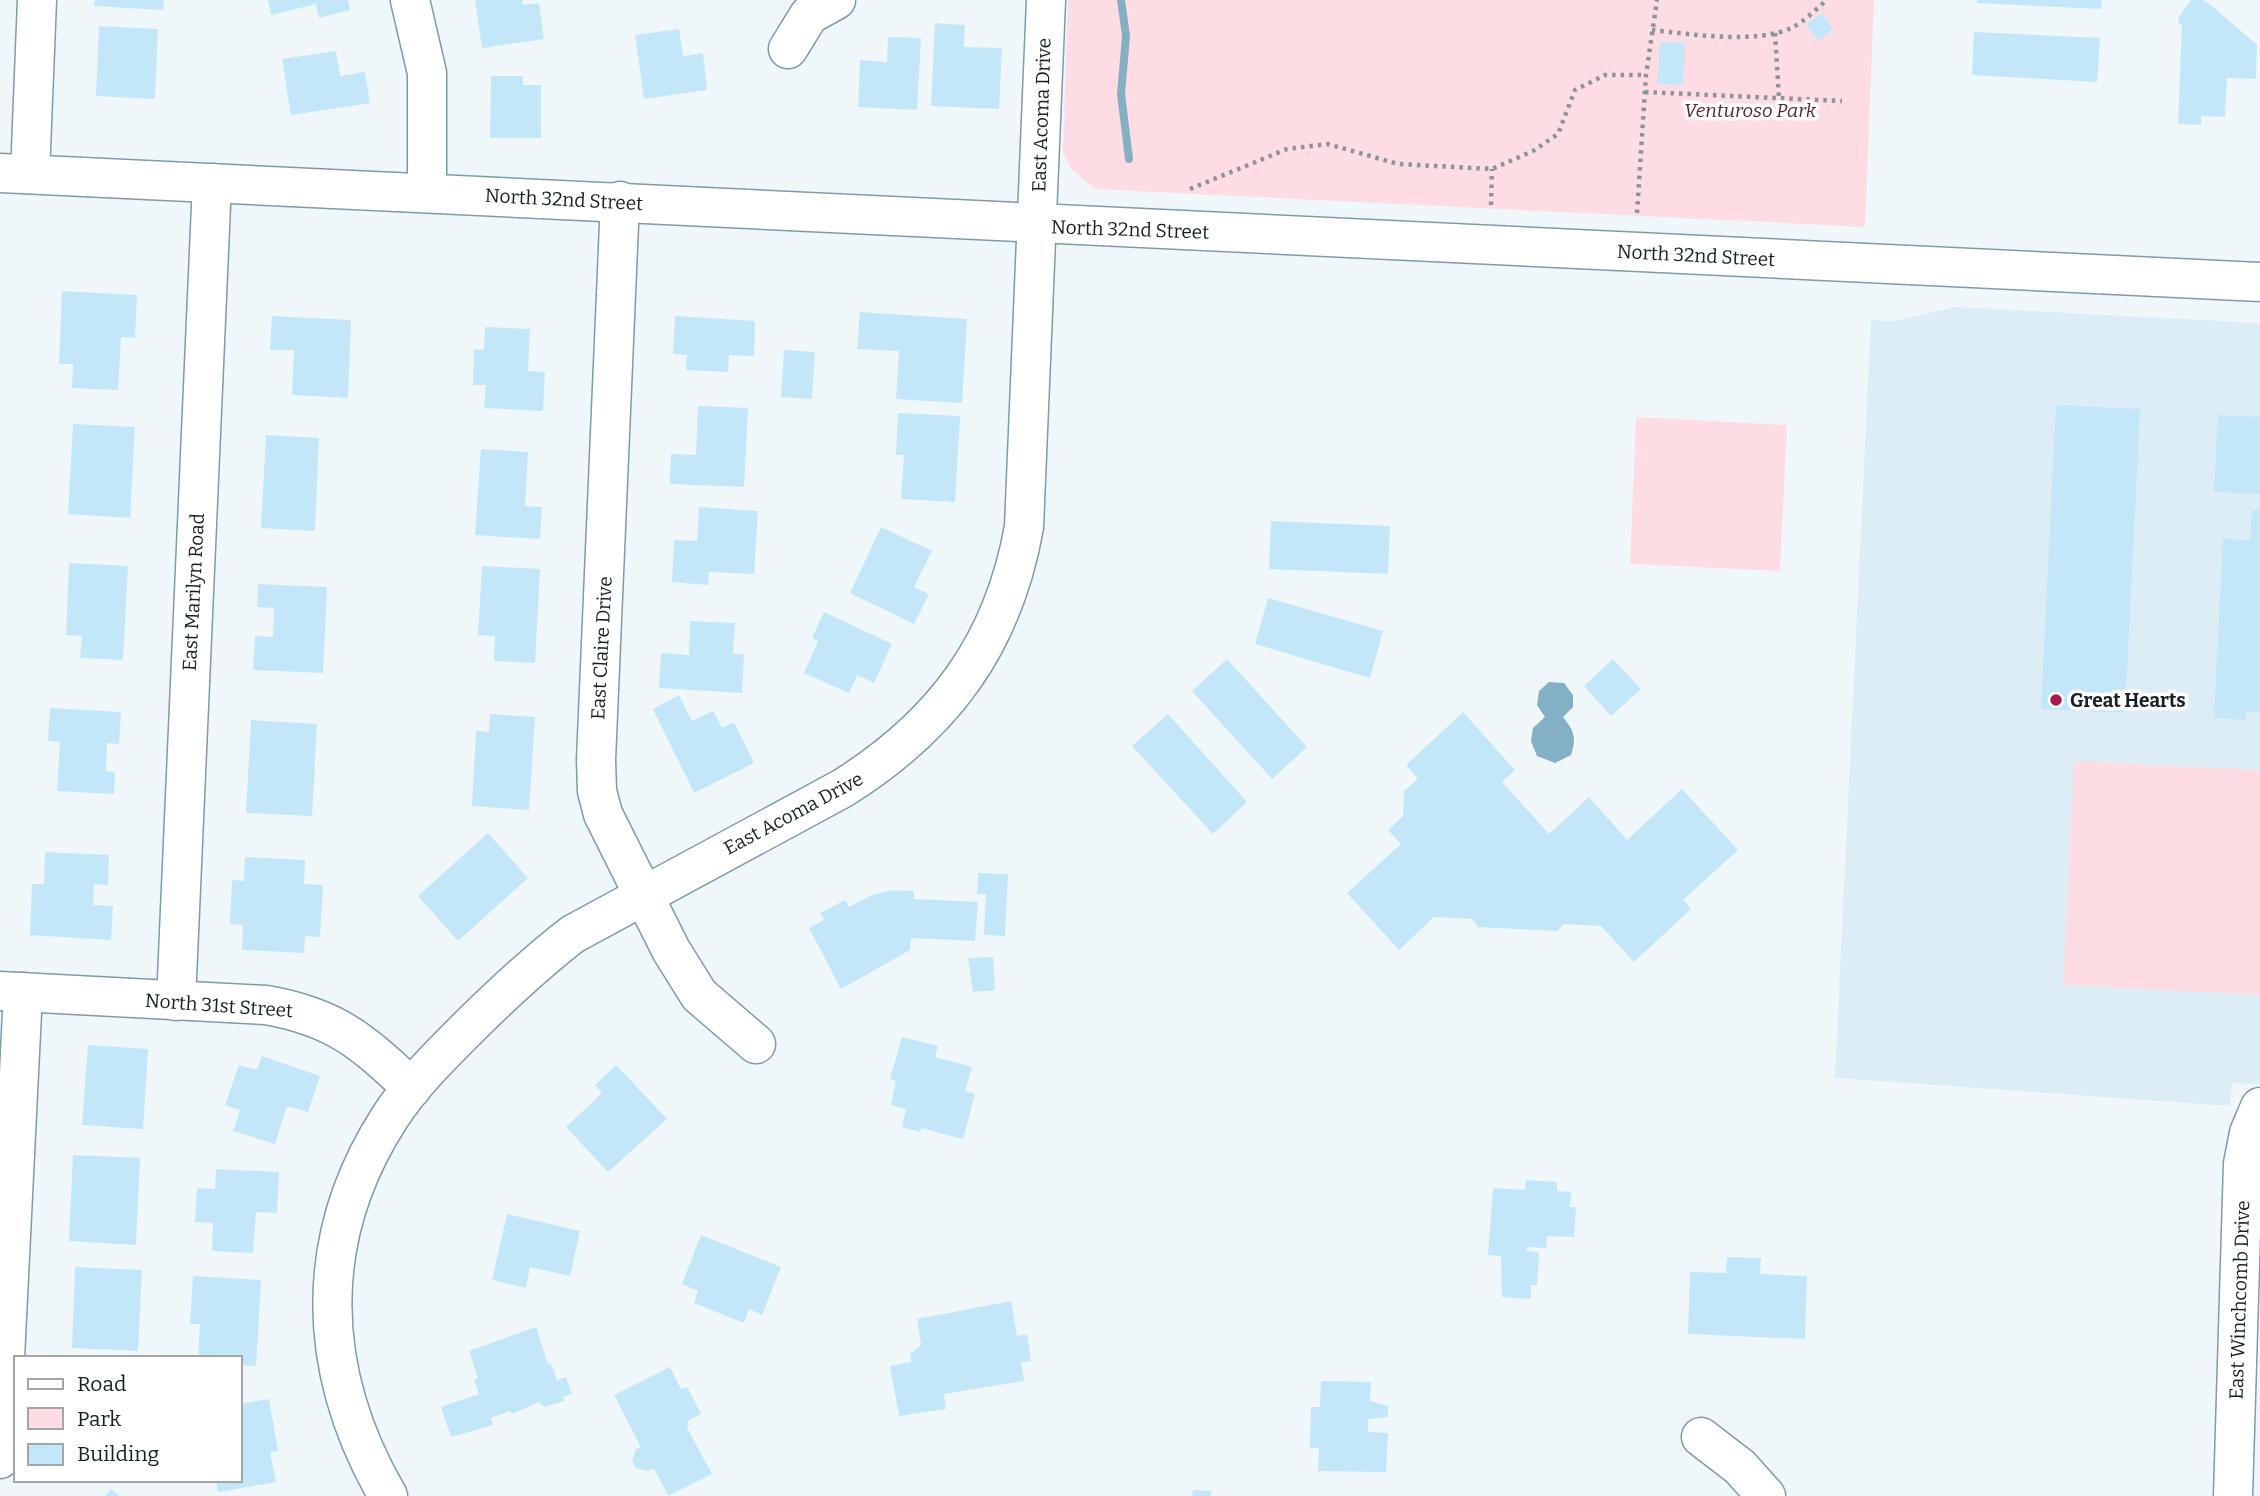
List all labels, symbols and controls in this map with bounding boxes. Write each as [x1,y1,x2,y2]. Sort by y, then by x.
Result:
street label: East Acoma Drive [1027,38,1056,192]
park label: Venturoso Park [1684,99,1817,122]
street label: North 32nd Street [484,184,644,215]
street label: North 32nd Street [1050,215,1210,244]
street label: North 32nd Street [1616,240,1776,271]
street label: East Marilyn Road [178,513,209,672]
street label: East Claire Drive [586,576,617,720]
place label: Great Hearts [2070,689,2186,712]
marker: Great Hearts [2048,692,2064,708]
street label: East Acoma Drive [720,767,867,860]
street label: North 31st Street [144,989,294,1022]
street label: East Winchcomb Drive [2225,1200,2254,1400]
legend [14,1356,242,1482]
text: Road [77,1371,126,1397]
text: Park [77,1406,121,1432]
text: Building [77,1441,160,1467]

